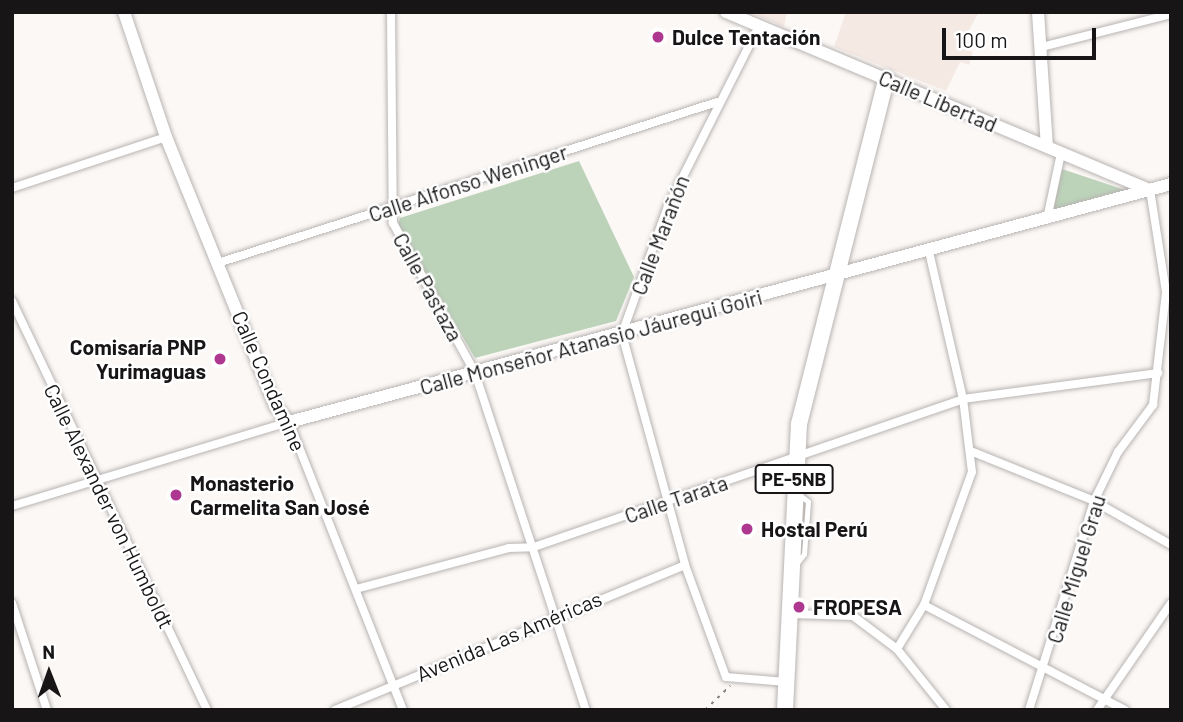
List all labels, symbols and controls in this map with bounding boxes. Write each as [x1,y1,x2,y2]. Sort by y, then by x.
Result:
scale bar [945,14,1099,58]
place label: Dulce Tentación [672,24,820,50]
text: 100 m [955,27,1008,52]
marker: Dulce Tentación [650,29,666,45]
street label: Calle Libertad [875,65,1001,137]
street label: Calle Alfonso Weninger [365,139,571,227]
street label: Calle Marañón [626,172,694,298]
street label: Calle Pastaza [388,228,468,346]
street label: Calle Monseñor Atanasio Jáuregui Goiri [417,284,765,400]
street label: Calle Condamine [227,307,311,455]
place label: Comisaría PNP Yurimaguas [70,334,206,384]
marker: Comisaría PNP Yurimaguas [212,351,228,367]
street label: Calle Alexander von Humboldt [39,380,179,632]
road number: PE-5NB [754,464,834,494]
place label: Monasterio Carmelita San José [190,470,370,520]
street label: Calle Tarata [621,470,731,528]
marker: Monasterio Carmelita San José [168,487,184,503]
street label: Calle Miguel Grau [1041,492,1111,646]
place label: Hostal Perú [761,516,868,542]
marker: Hostal Perú [739,521,755,537]
street label: Avenida Las Américas [413,586,605,686]
place label: FROPESA [813,594,902,620]
marker: FROPESA [791,599,807,615]
north arrow [14,638,84,708]
text: N [42,640,55,663]

